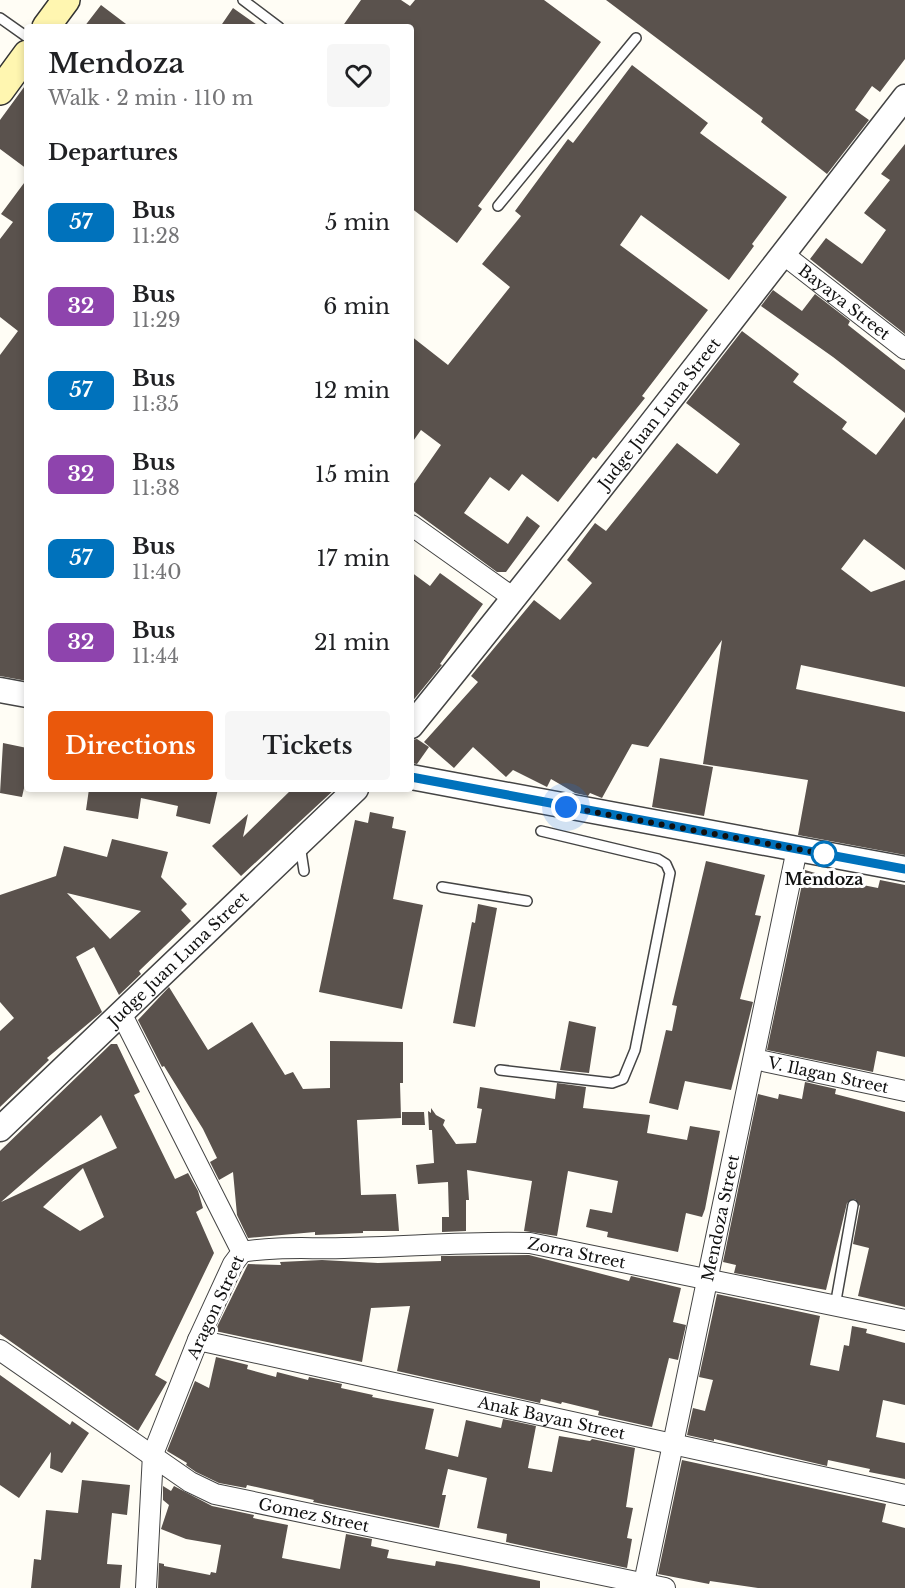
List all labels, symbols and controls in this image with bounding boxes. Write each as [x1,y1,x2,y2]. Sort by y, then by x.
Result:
button: heart [327,44,390,107]
text: Mendoza [48,46,185,81]
text: Walk · 2 min · 110 m [48,86,253,110]
text: Departures [48,139,178,166]
text: Bus [132,197,175,224]
text: 57 [69,209,93,235]
text: 5 min [325,209,390,236]
text: 11:28 [132,224,180,248]
street label: Bayaya Street [795,260,894,344]
text: Bus [132,281,175,308]
text: 32 [67,293,95,319]
text: 6 min [323,293,390,320]
text: 11:29 [132,308,181,332]
street label: Judge Juan Luna Street [592,334,724,495]
text: Bus [132,365,175,392]
text: 57 [69,377,93,403]
text: 12 min [314,377,390,404]
text: 11:35 [132,392,179,416]
text: Bus [132,449,175,476]
text: 32 [67,461,95,487]
text: 15 min [315,461,390,488]
text: 11:38 [132,476,180,500]
text: Bus [132,533,175,560]
text: 57 [69,545,93,571]
text: 17 min [317,545,390,572]
text: 11:40 [132,560,182,584]
text: Bus [132,617,175,644]
text: 32 [67,629,95,655]
text: 21 min [314,629,390,656]
text: 11:44 [132,644,179,668]
button: Directions [48,711,213,780]
button: Tickets [225,711,390,780]
your location [551,792,581,822]
marker: Mendoza [811,841,837,867]
place label: Mendoza [785,869,863,889]
street label: Judge Juan Luna Street [102,887,252,1032]
street label: V. Ilagan Street [765,1052,891,1097]
street label: Mendoza Street [697,1153,743,1283]
street label: Zorra Street [526,1233,628,1272]
street label: Aragon Street [182,1252,248,1363]
street label: Anak Bayan Street [475,1391,627,1443]
street label: Gomez Street [257,1493,371,1536]

